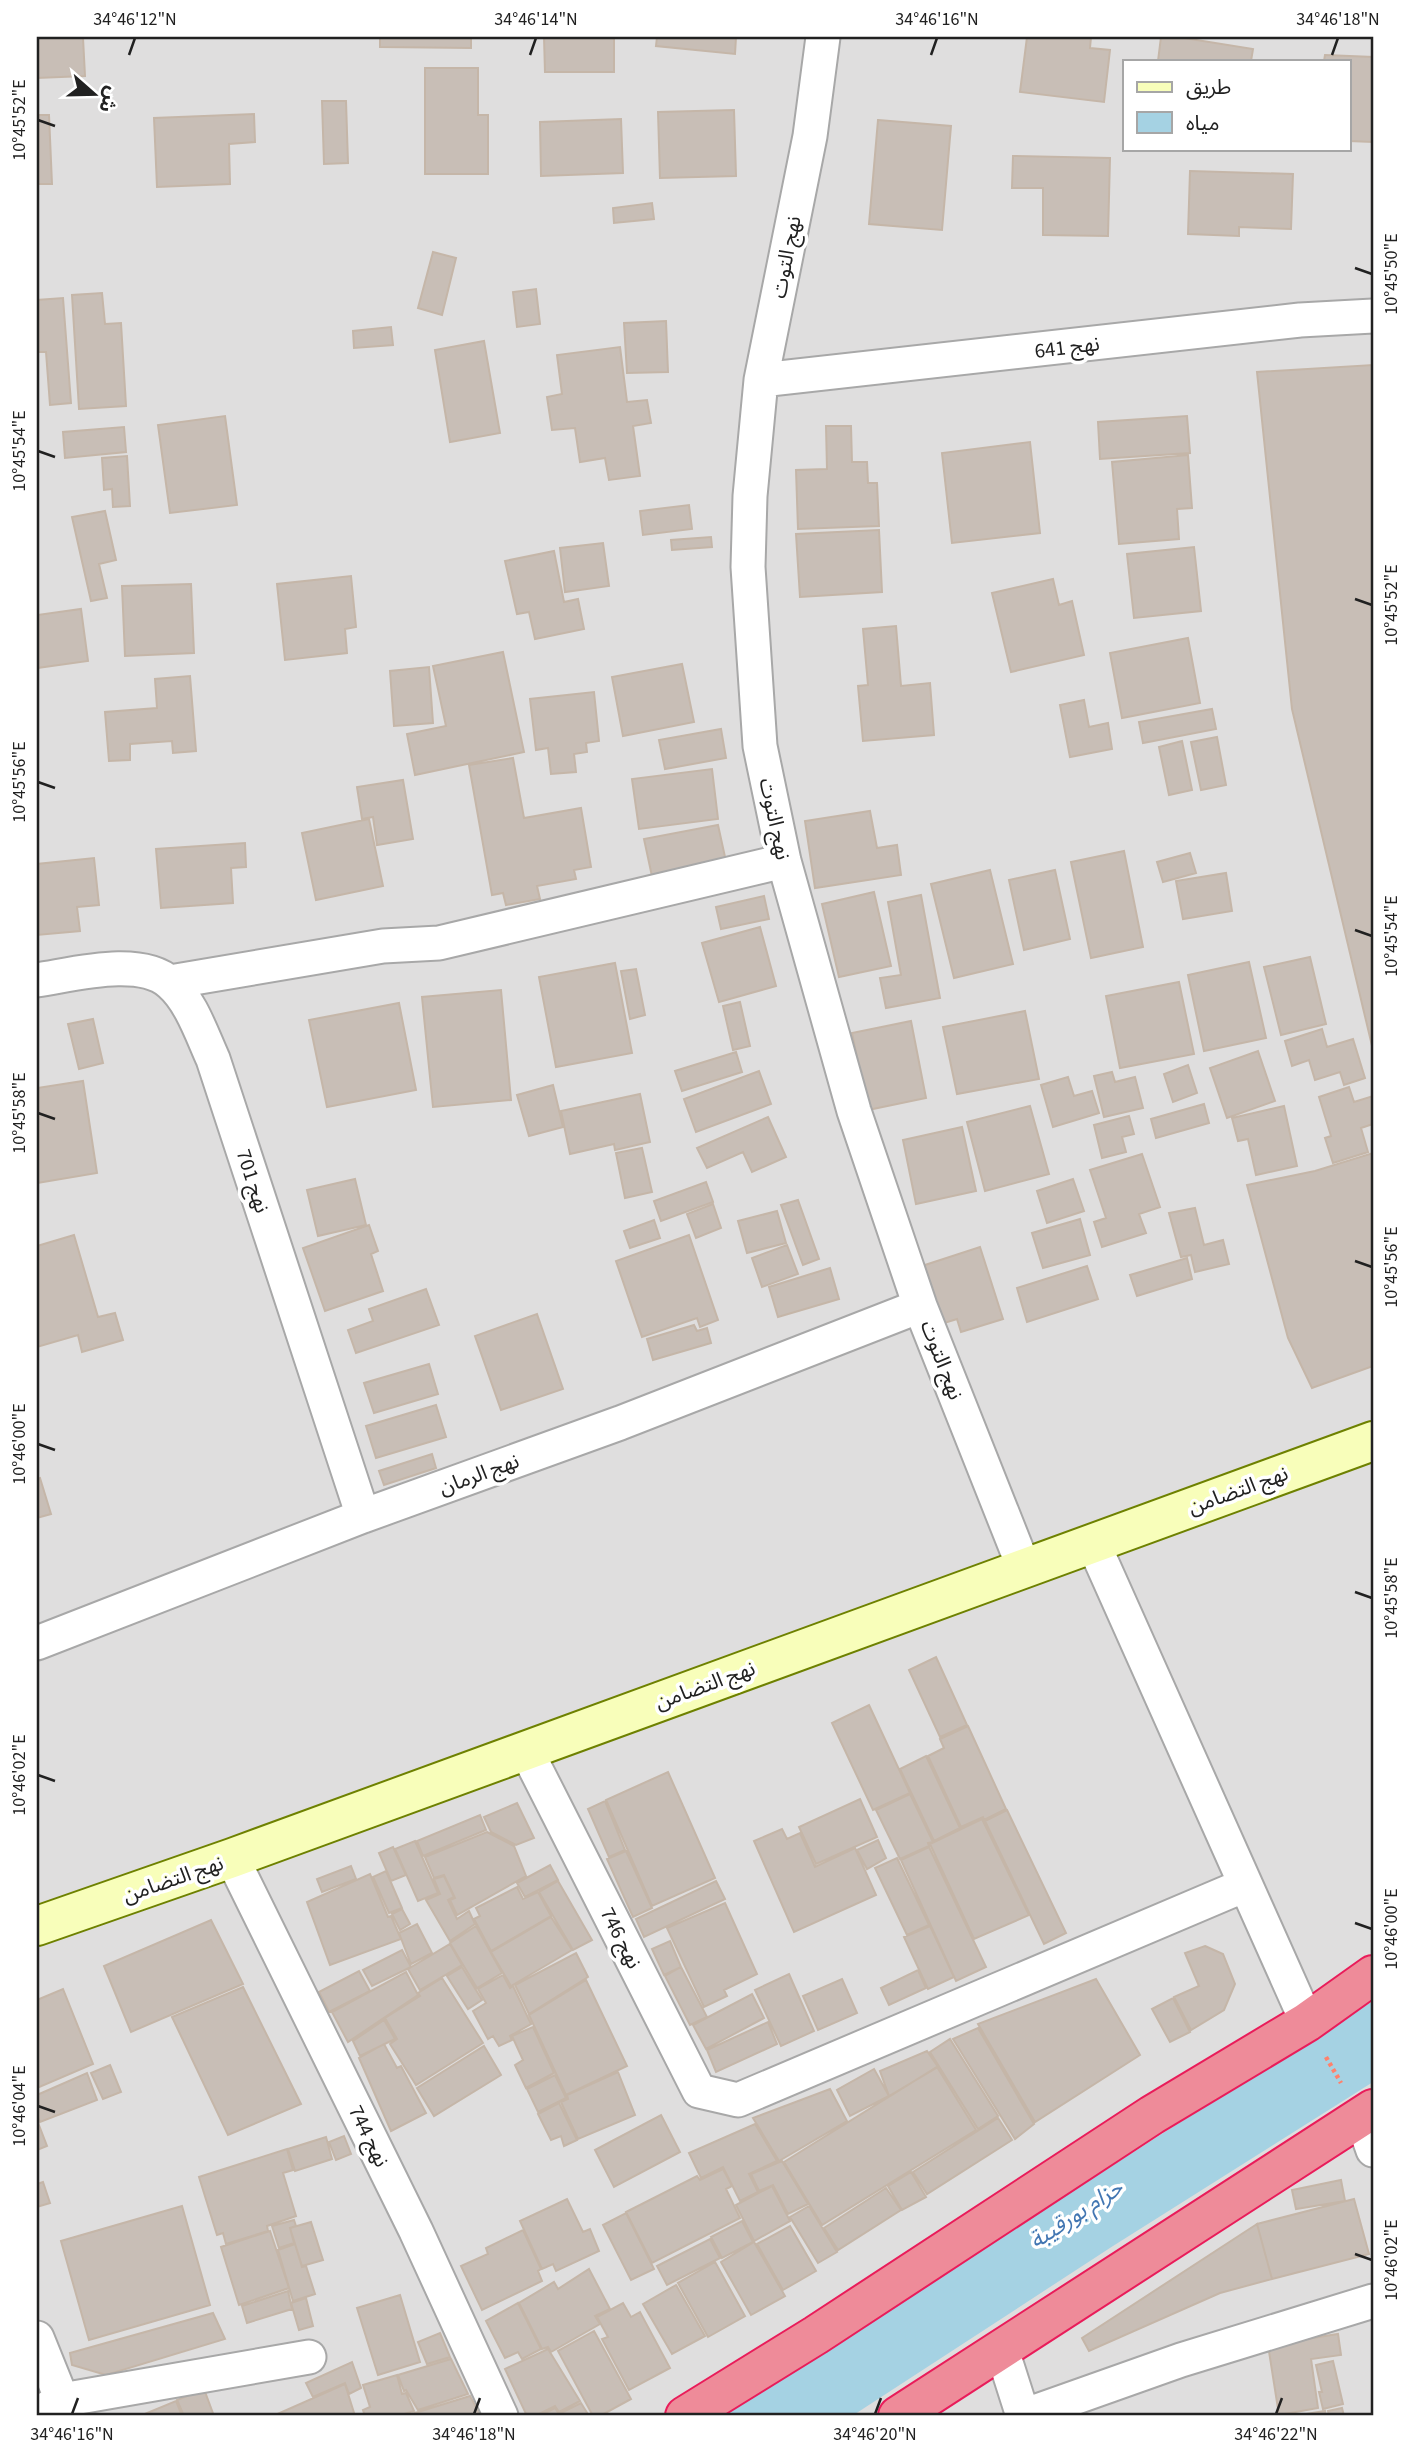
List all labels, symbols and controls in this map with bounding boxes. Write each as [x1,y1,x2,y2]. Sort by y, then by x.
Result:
text: 34°46'12"N [93,7,177,32]
text: 34°46'14"N [494,7,578,32]
text: 34°46'16"N [895,7,979,32]
text: 34°46'18"N [1296,7,1380,32]
north arrow [60,60,130,130]
legend [1123,60,1350,150]
text: طريق [1186,72,1231,102]
text: 10°45'52"E [7,79,32,161]
text: ش [91,82,126,116]
text: مياه [1186,108,1219,138]
street label: نهج التوت [763,213,809,301]
text: 10°45'50"E [1379,233,1404,315]
street label: نهج 641 [1033,328,1101,366]
text: 10°45'54"E [7,410,32,492]
text: 10°45'52"E [1379,564,1404,646]
text: 10°45'56"E [7,741,32,823]
street label: نهج التوت [752,775,798,863]
text: 10°45'54"E [1379,895,1404,977]
text: 10°45'58"E [7,1072,32,1154]
street label: نهج 701 [229,1145,277,1217]
text: 10°45'56"E [1379,1226,1404,1308]
street label: نهج التوت [913,1316,971,1404]
text: 10°46'00"E [7,1403,32,1485]
street label: نهج الرمان [435,1446,523,1502]
street label: نهج التضامن [1184,1458,1292,1522]
text: 10°45'58"E [1379,1557,1404,1639]
street label: نهج التضامن [651,1653,759,1717]
text: 10°46'02"E [7,1734,32,1816]
street label: نهج التضامن [119,1848,227,1910]
text: 10°46'00"E [1379,1888,1404,1970]
street label: نهج 746 [593,1902,649,1974]
text: 10°46'04"E [7,2065,32,2147]
street label: نهج 744 [341,2100,397,2172]
water label: حزام بورقيبة [1023,2171,1130,2258]
text: 10°46'02"E [1379,2219,1404,2301]
text: 34°46'16"N [30,2422,114,2447]
text: 34°46'18"N [432,2422,516,2447]
text: 34°46'20"N [833,2422,917,2447]
text: 34°46'22"N [1234,2422,1318,2447]

